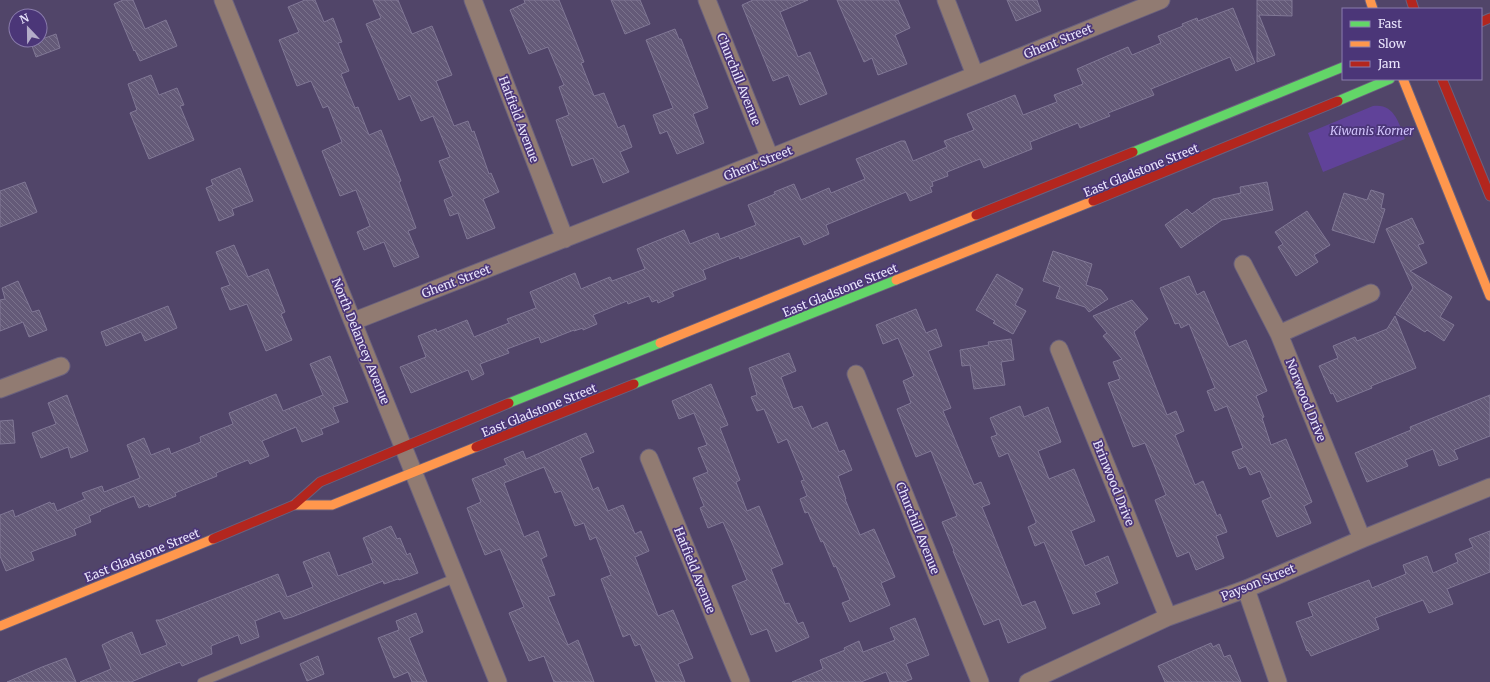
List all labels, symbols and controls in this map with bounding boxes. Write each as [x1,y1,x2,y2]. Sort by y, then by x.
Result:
north arrow [8,8,48,48]
legend [1342,8,1482,80]
text: N [18,10,31,27]
text: Fast [1378,16,1402,31]
street label: Ghent Street [1022,20,1095,62]
street label: Churchill Avenue [714,31,764,127]
text: Slow [1378,36,1407,51]
text: Jam [1377,56,1401,71]
street label: Hatfield Avenue [496,74,542,164]
park label: Kiwanis Korner [1329,123,1415,138]
street label: East Gladstone Street [1081,140,1201,200]
street label: Ghent Street [722,142,795,184]
street label: East Gladstone Street [780,260,900,320]
street label: Ghent Street [419,261,493,301]
street label: North Delancey Avenue [329,276,393,406]
street label: Norwood Drive [1283,356,1329,444]
street label: East Gladstone Street [479,380,599,440]
street label: Brinwood Drive [1090,438,1138,528]
street label: Churchill Avenue [893,480,943,576]
street label: East Gladstone Street [82,525,202,585]
street label: Hatfield Avenue [671,525,719,615]
street label: Payson Street [1219,560,1298,604]

